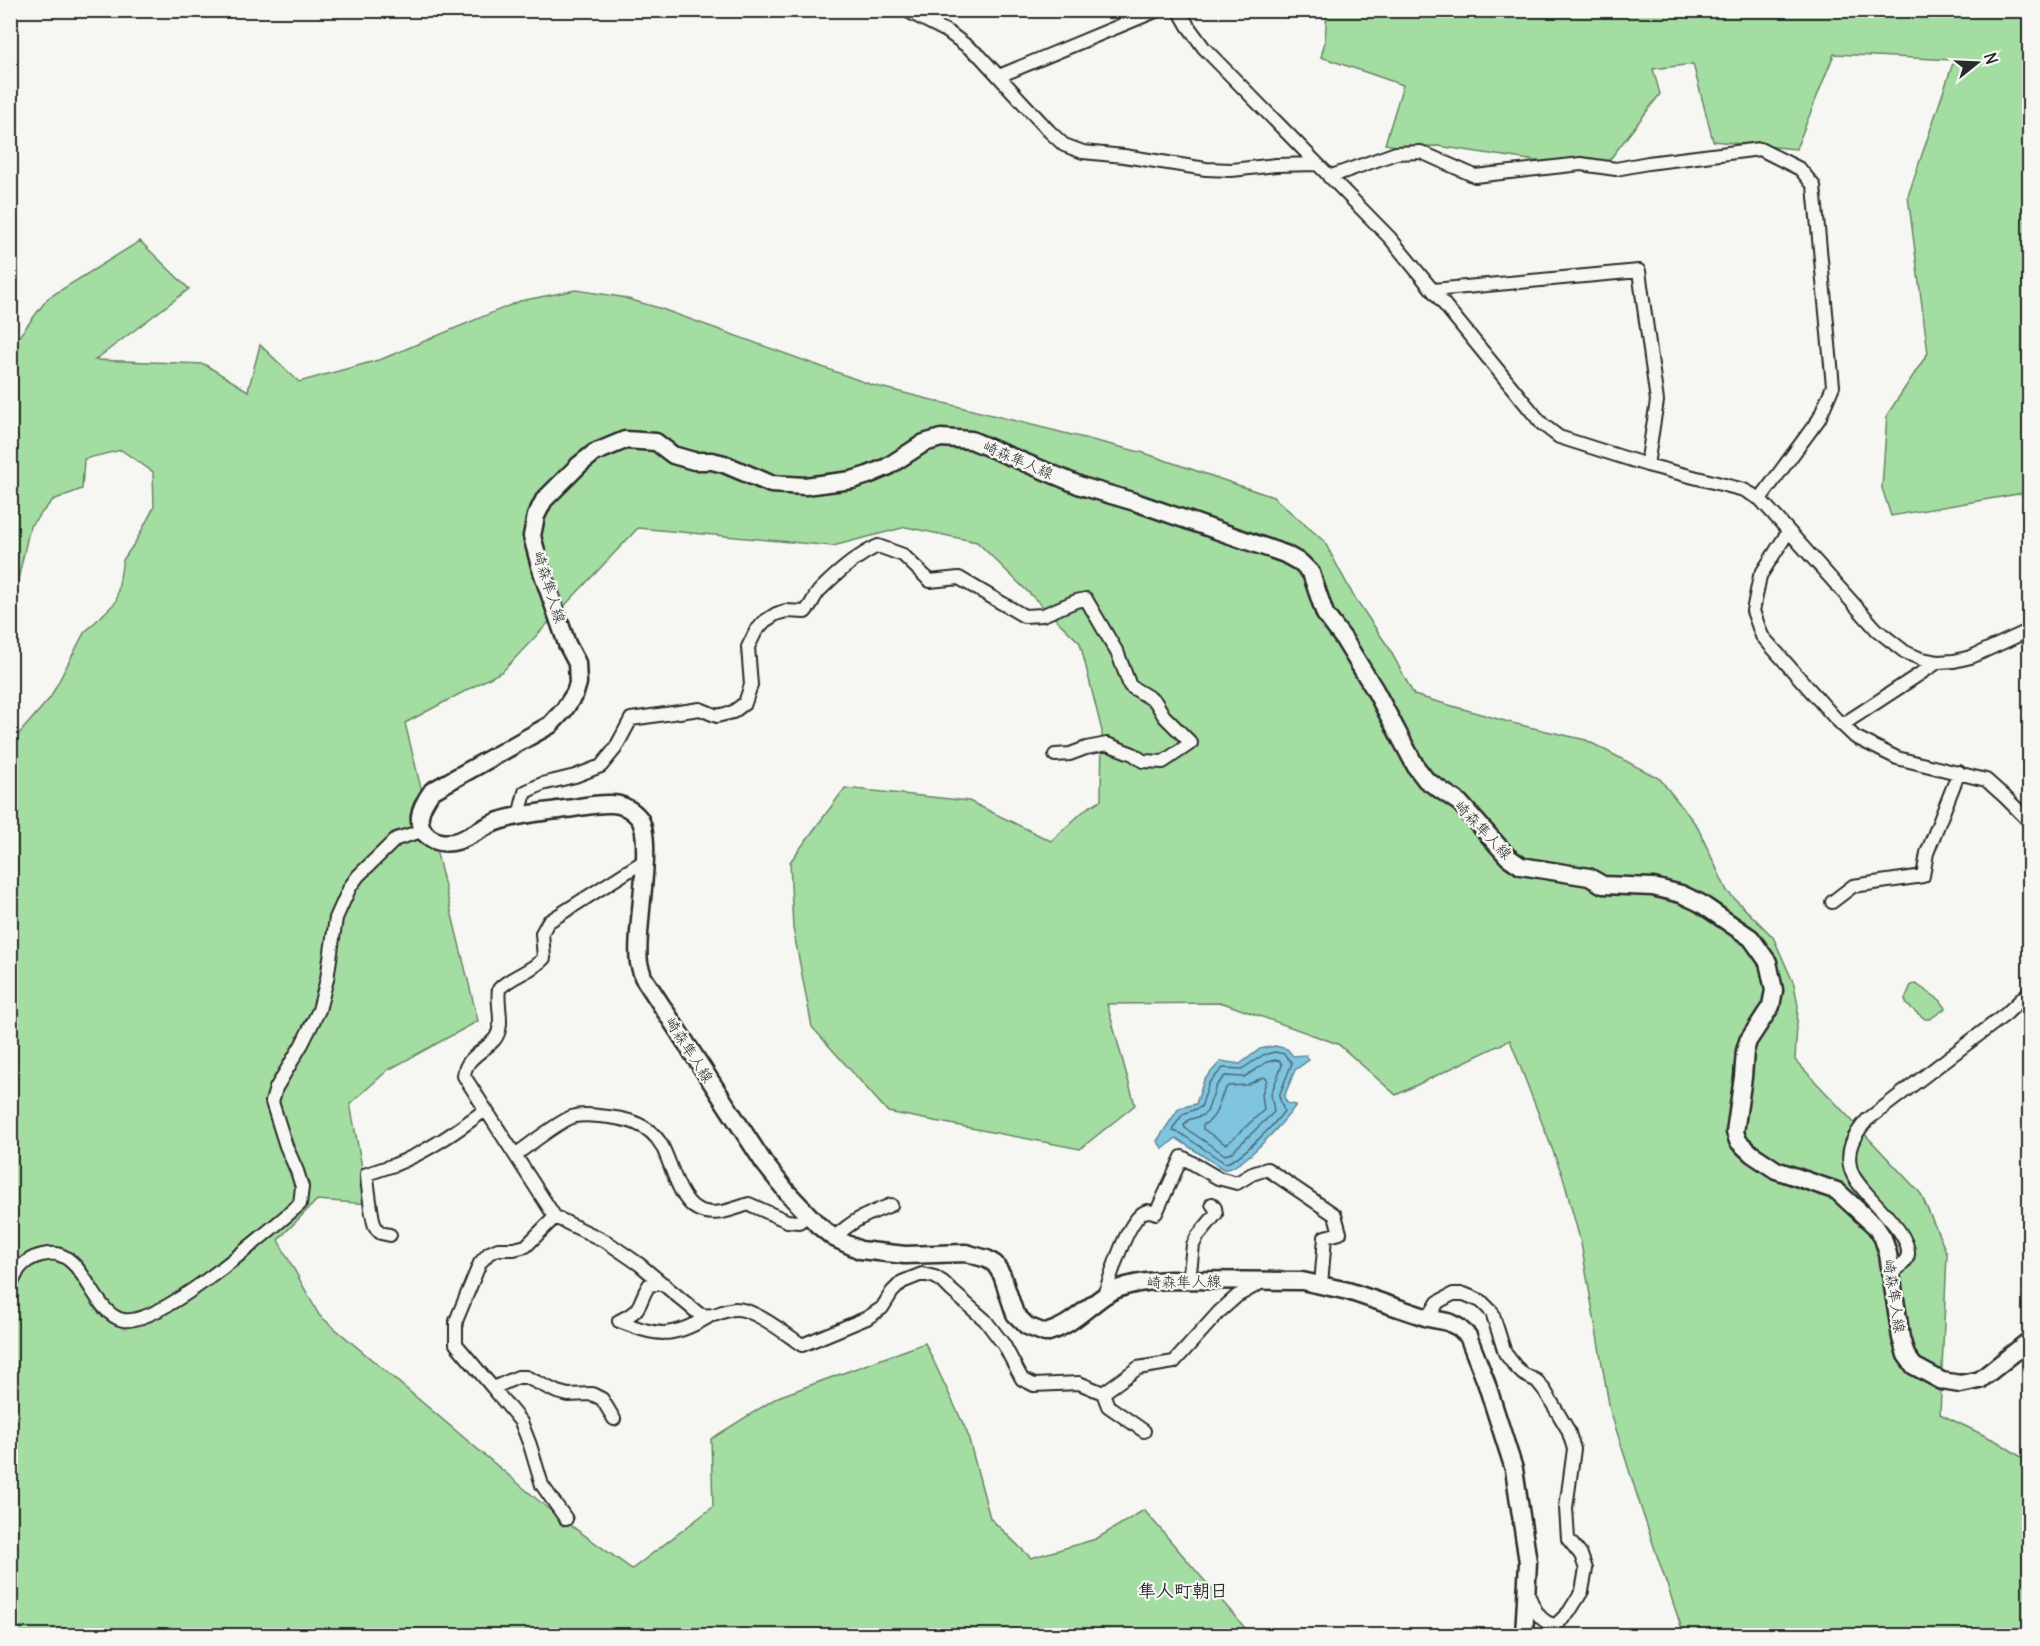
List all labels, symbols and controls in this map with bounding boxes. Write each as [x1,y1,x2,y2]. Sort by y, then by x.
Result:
north arrow [1947,33,2007,93]
text: N [1980,50,2002,67]
street label: 崎森隼人線 [980,436,1056,483]
street label: 崎森隼人線 [529,548,570,625]
street label: 崎森隼人線 [1450,796,1516,863]
street label: 崎森隼人線 [661,1013,718,1086]
street label: 崎森隼人線 [1879,1257,1910,1334]
street label: 崎森隼人線 [1146,1271,1222,1292]
district label: 隼人町朝日 [1138,1579,1228,1602]

